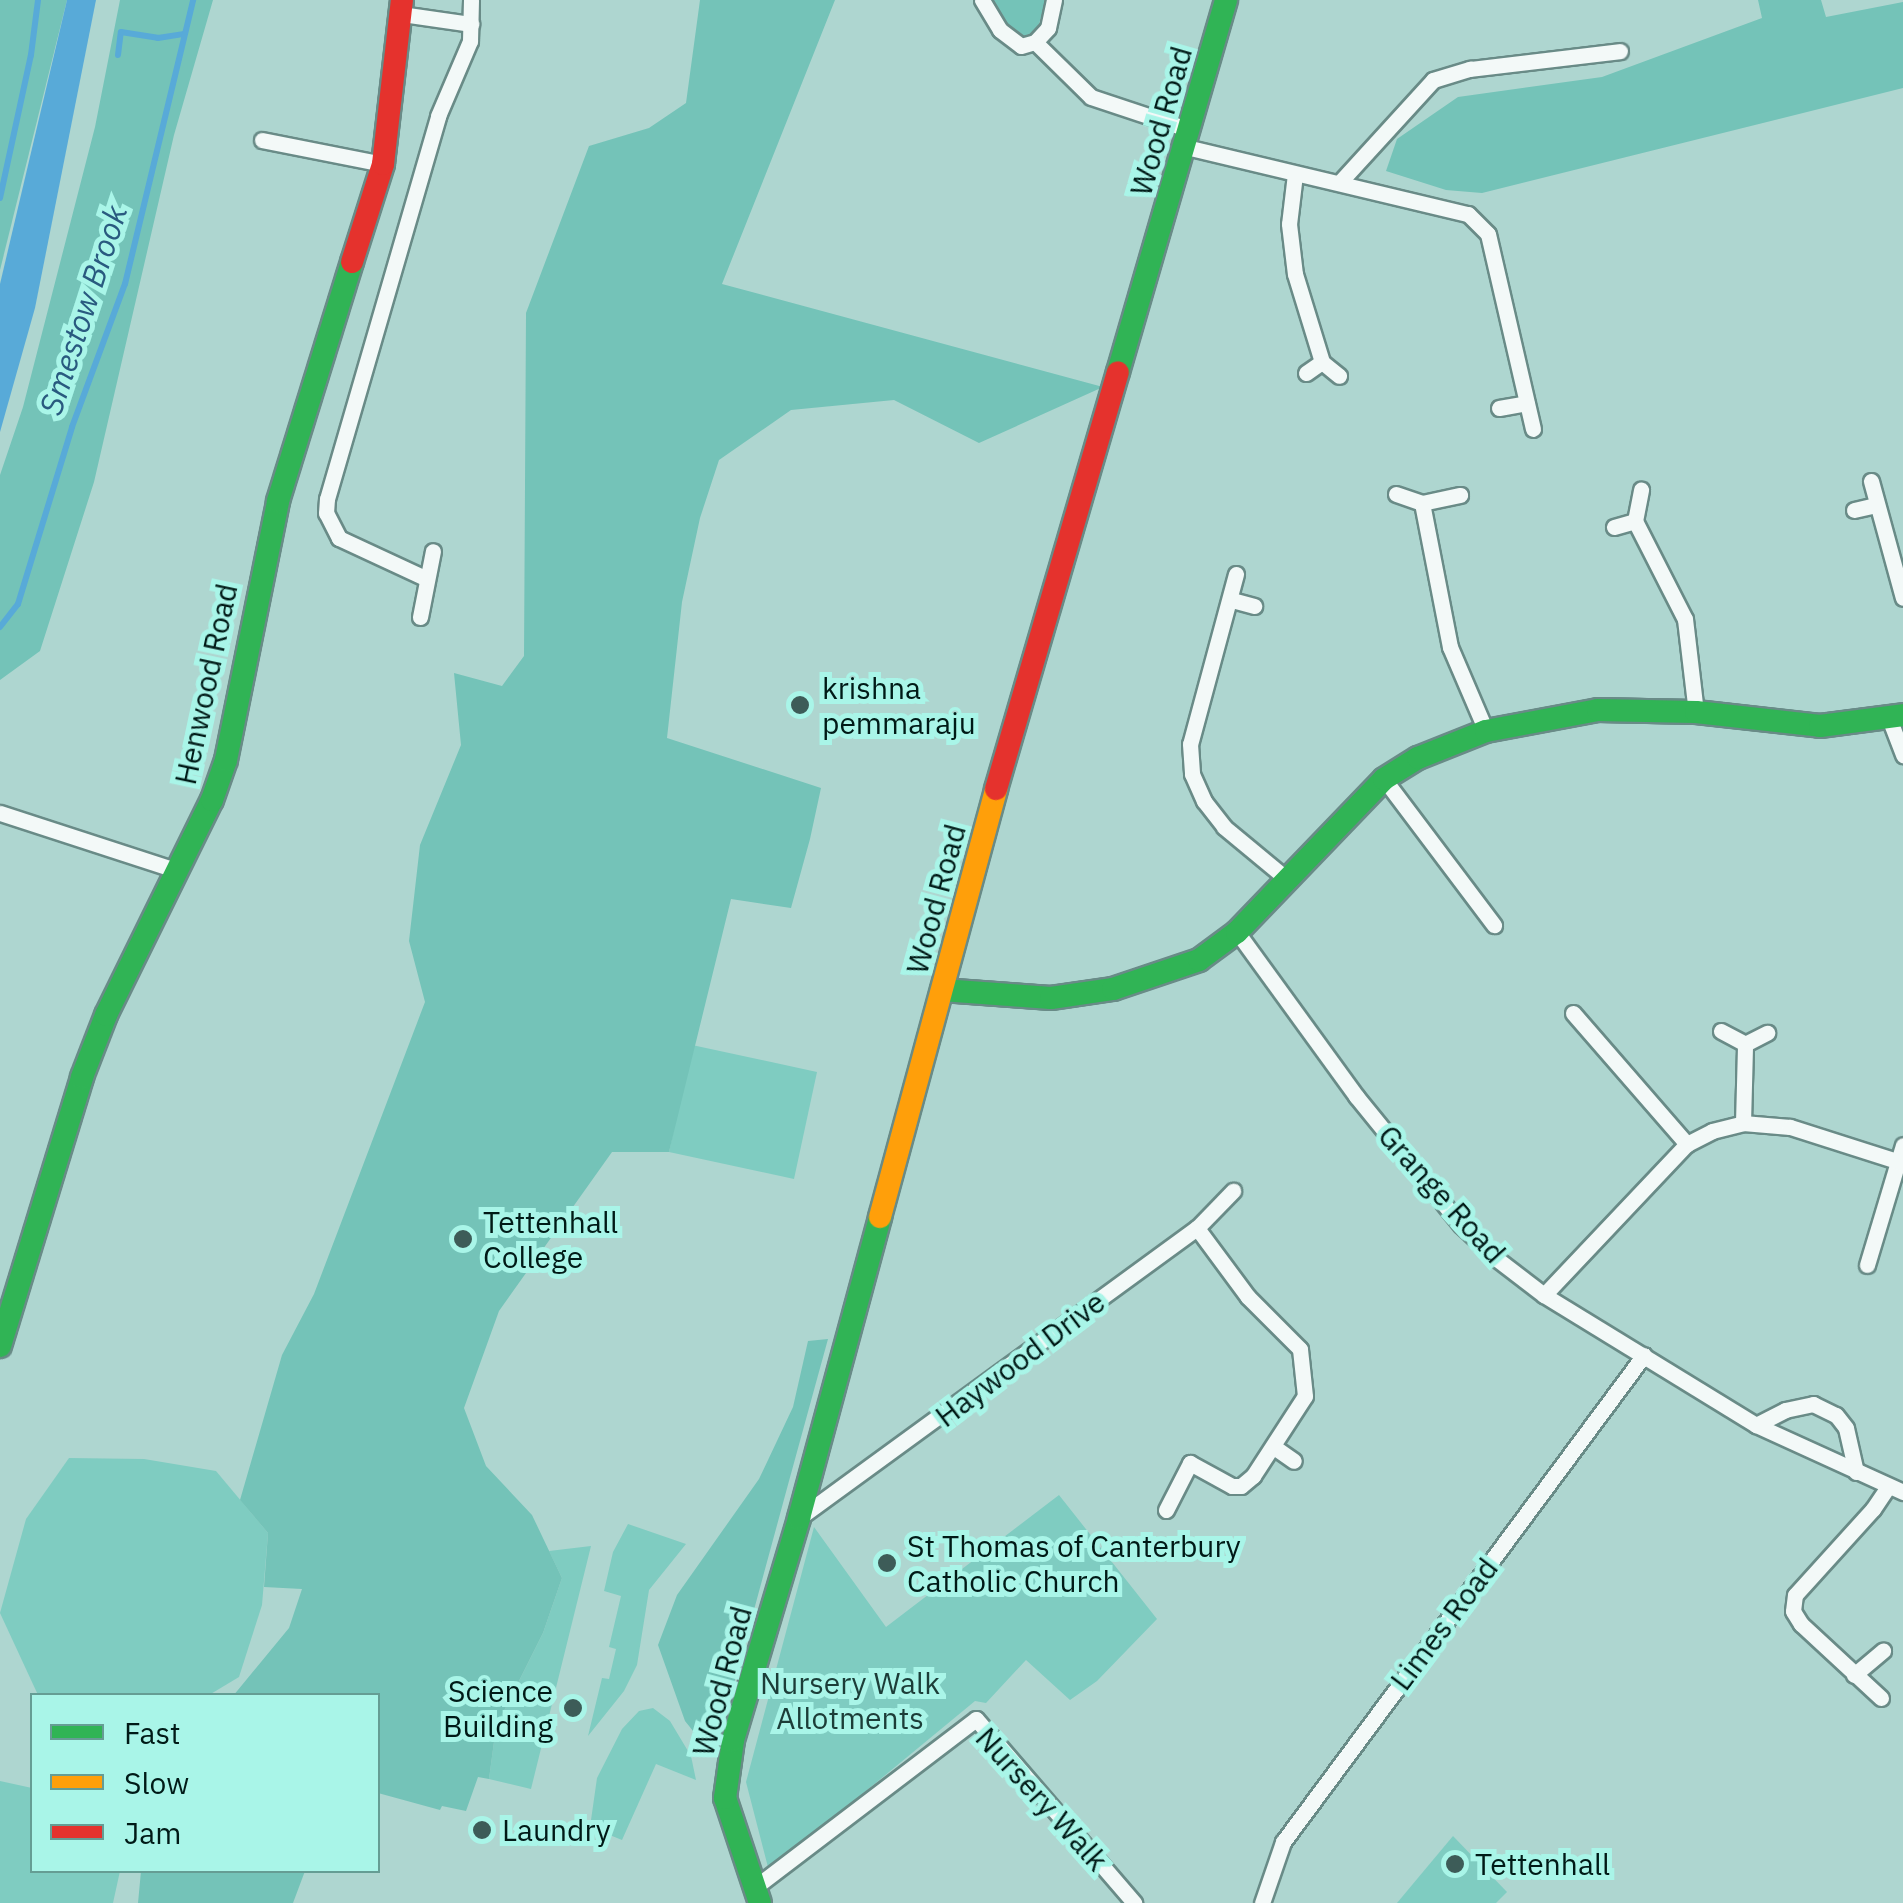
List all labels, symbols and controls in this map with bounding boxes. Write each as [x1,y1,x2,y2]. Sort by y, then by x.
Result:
street label: Wood Road [1123,42,1199,200]
water label: Smestow Brook [31,200,135,420]
street label: Henwood Road [167,580,245,788]
place label: krishna pemmaraju [822,670,976,740]
marker: krishna pemmaraju [787,692,813,718]
street label: Wood Road [899,820,973,978]
street label: Grange Road [1371,1118,1513,1270]
place label: Tettenhall College [483,1204,618,1274]
marker: Tettenhall College [452,1228,474,1250]
street label: Haywood Drive [928,1284,1112,1434]
place label: St Thomas of Canterbury Catholic Church [907,1528,1241,1598]
street label: Limes Road [1383,1551,1505,1697]
marker: St Thomas of Canterbury Catholic Church [876,1552,898,1574]
street label: Wood Road [685,1602,759,1760]
park label: Nursery Walk Allotments [760,1665,940,1736]
place label: Science Building [443,1673,553,1744]
legend [30,1693,380,1873]
marker: Science Building [562,1697,584,1719]
text: Fast [124,1713,181,1752]
street label: Nursery Walk [968,1720,1116,1878]
text: Slow [124,1763,189,1802]
place label: Laundry [502,1812,611,1848]
text: Jam [124,1813,182,1852]
marker: Laundry [471,1819,493,1841]
place label: Tettenhall [1475,1846,1610,1882]
marker: Tettenhall [1444,1853,1466,1875]

